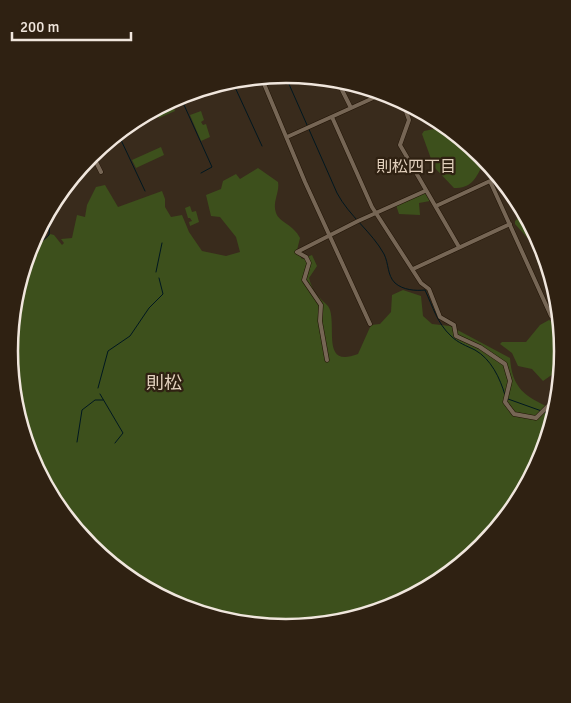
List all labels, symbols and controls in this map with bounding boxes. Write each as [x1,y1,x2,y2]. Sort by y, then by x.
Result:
scale bar [12,10,131,42]
text: 200 m [20,18,60,36]
district label: 則松四丁目 [376,157,456,177]
district label: 則松 [146,372,182,394]

